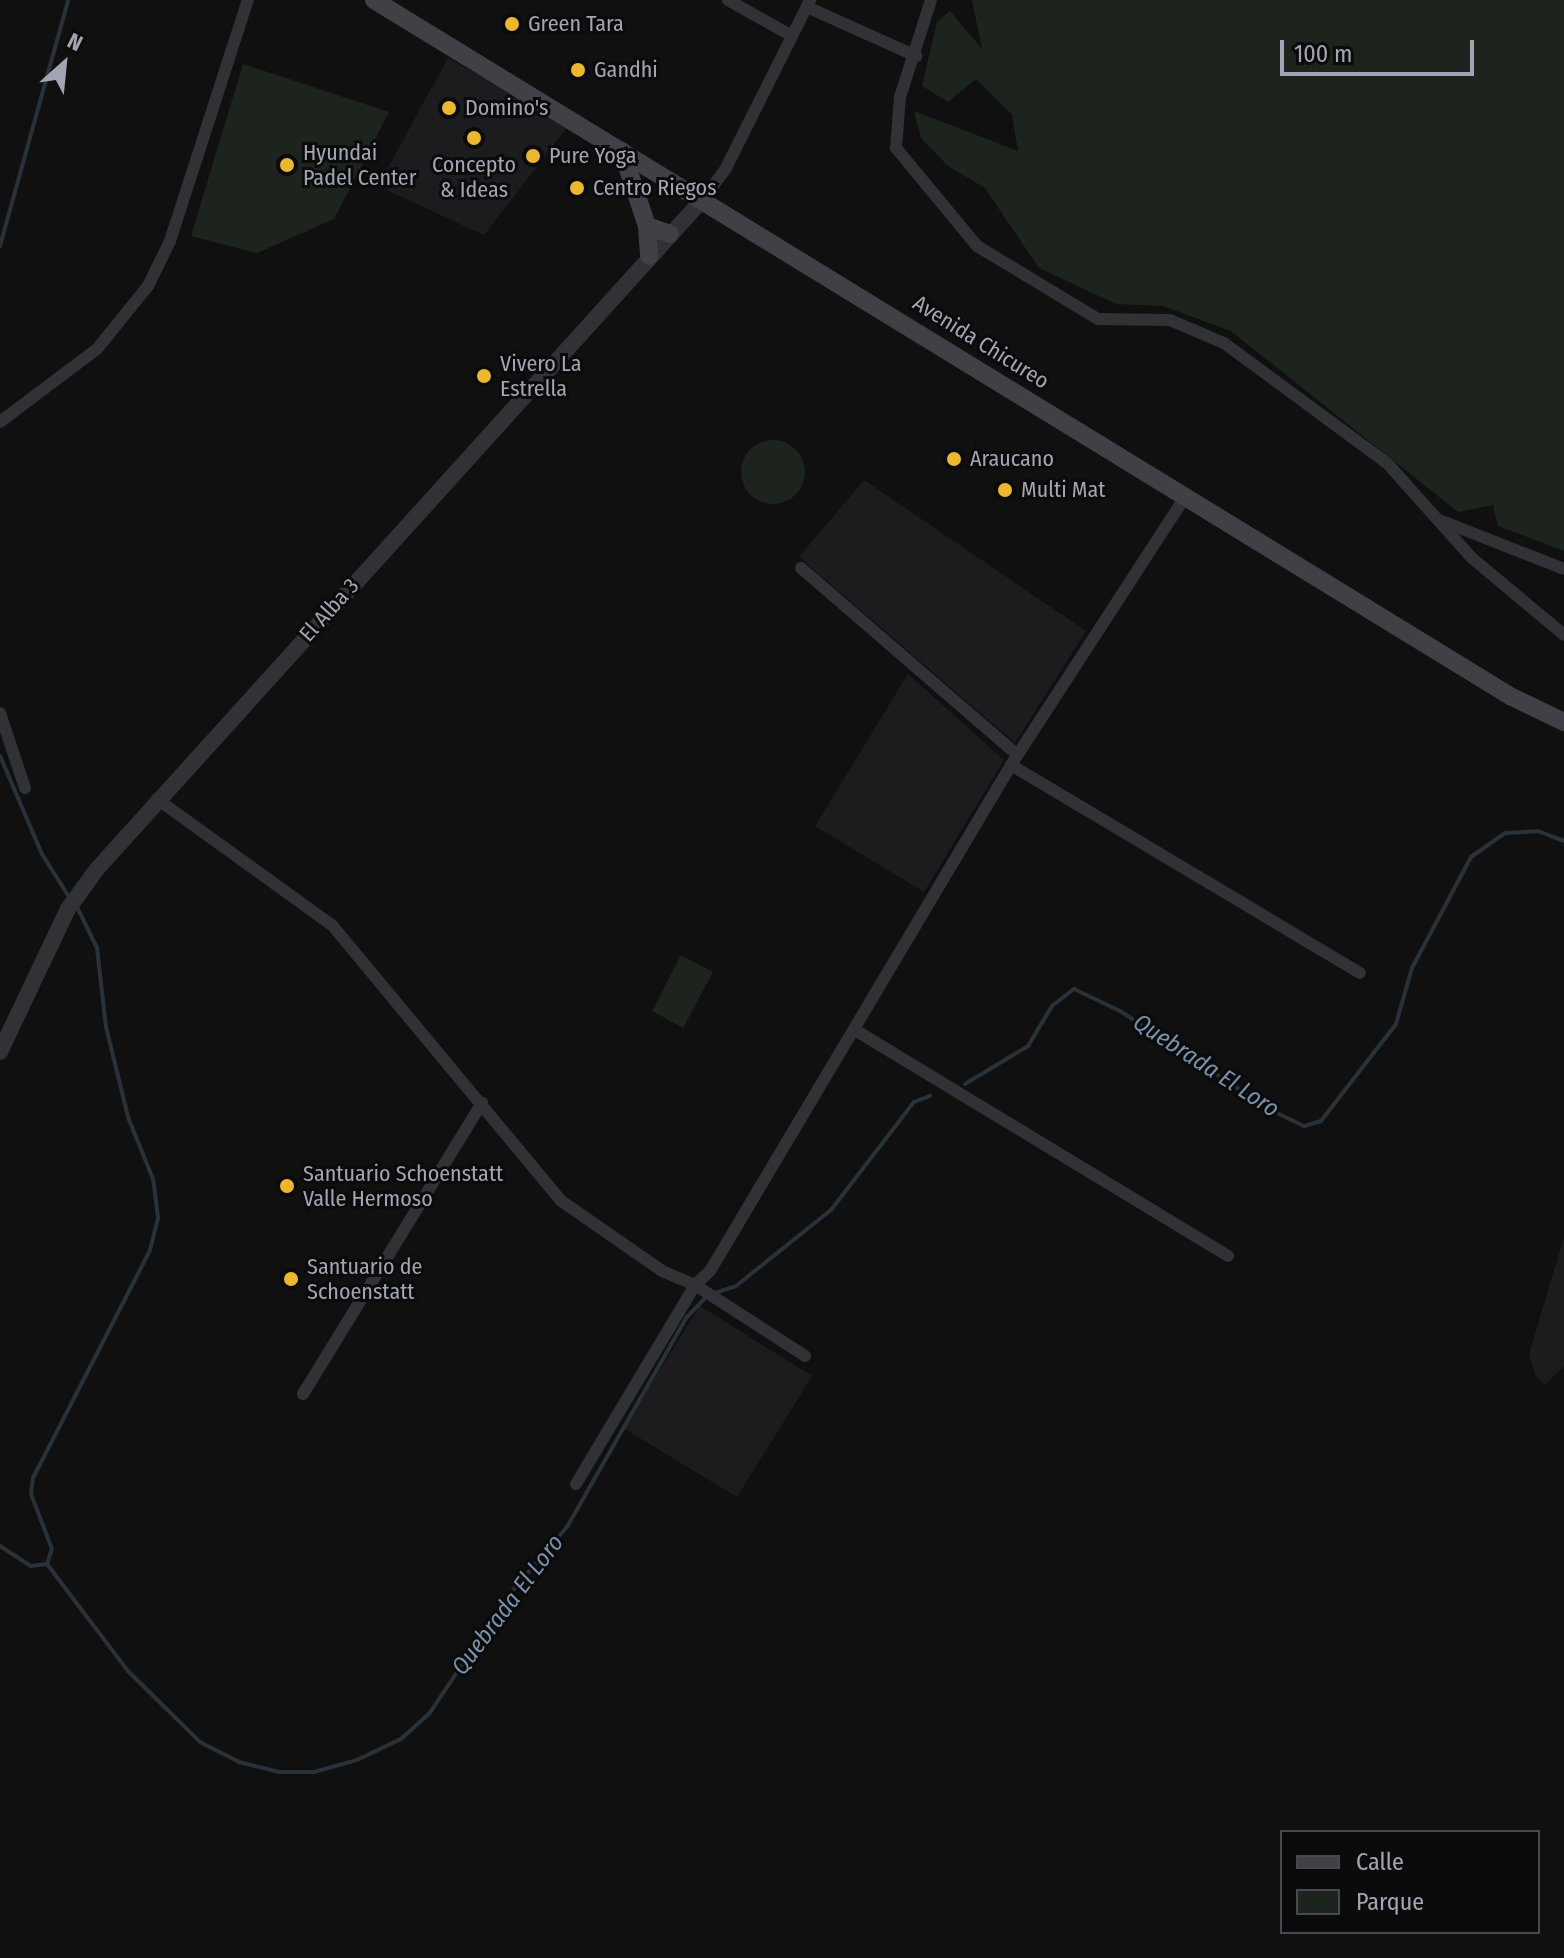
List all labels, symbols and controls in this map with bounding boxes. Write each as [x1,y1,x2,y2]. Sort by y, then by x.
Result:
place label: Green Tara [528,11,624,37]
marker: Green Tara [503,15,521,33]
north arrow [24,24,104,104]
scale bar [1284,24,1478,74]
text: N [63,27,87,57]
text: 100 m [1294,40,1352,68]
place label: Gandhi [594,57,658,83]
marker: Gandhi [569,61,587,79]
place label: Domino's [465,95,548,121]
marker: Domino's [440,99,458,117]
marker: Concepto & Ideas [465,129,483,147]
place label: Hyundai Padel Center [303,139,416,190]
place label: Pure Yoga [549,143,637,169]
marker: Pure Yoga [524,147,542,165]
place label: Concepto & Ideas [432,151,516,202]
marker: Hyundai Padel Center [278,156,296,174]
place label: Centro Riegos [593,175,717,201]
marker: Centro Riegos [568,179,586,197]
street label: Avenida Chicureo [908,290,1054,394]
place label: Vivero La Estrella [500,350,581,402]
marker: Vivero La Estrella [475,367,493,385]
place label: Araucano [970,446,1054,472]
marker: Araucano [945,450,963,468]
place label: Multi Mat [1021,477,1105,503]
marker: Multi Mat [996,481,1014,499]
street label: El Alba 3 [294,573,364,647]
water label: Quebrada El Loro [1128,1008,1284,1124]
place label: Santuario Schoenstatt Valle Hermoso [303,1160,503,1212]
marker: Santuario Schoenstatt Valle Hermoso [278,1177,296,1195]
place label: Santuario de Schoenstatt [307,1253,422,1304]
marker: Santuario de Schoenstatt [282,1270,300,1288]
water label: Quebrada El Loro [446,1529,570,1681]
legend [1280,1830,1540,1934]
text: Calle [1356,1848,1404,1876]
text: Parque [1356,1888,1424,1916]

